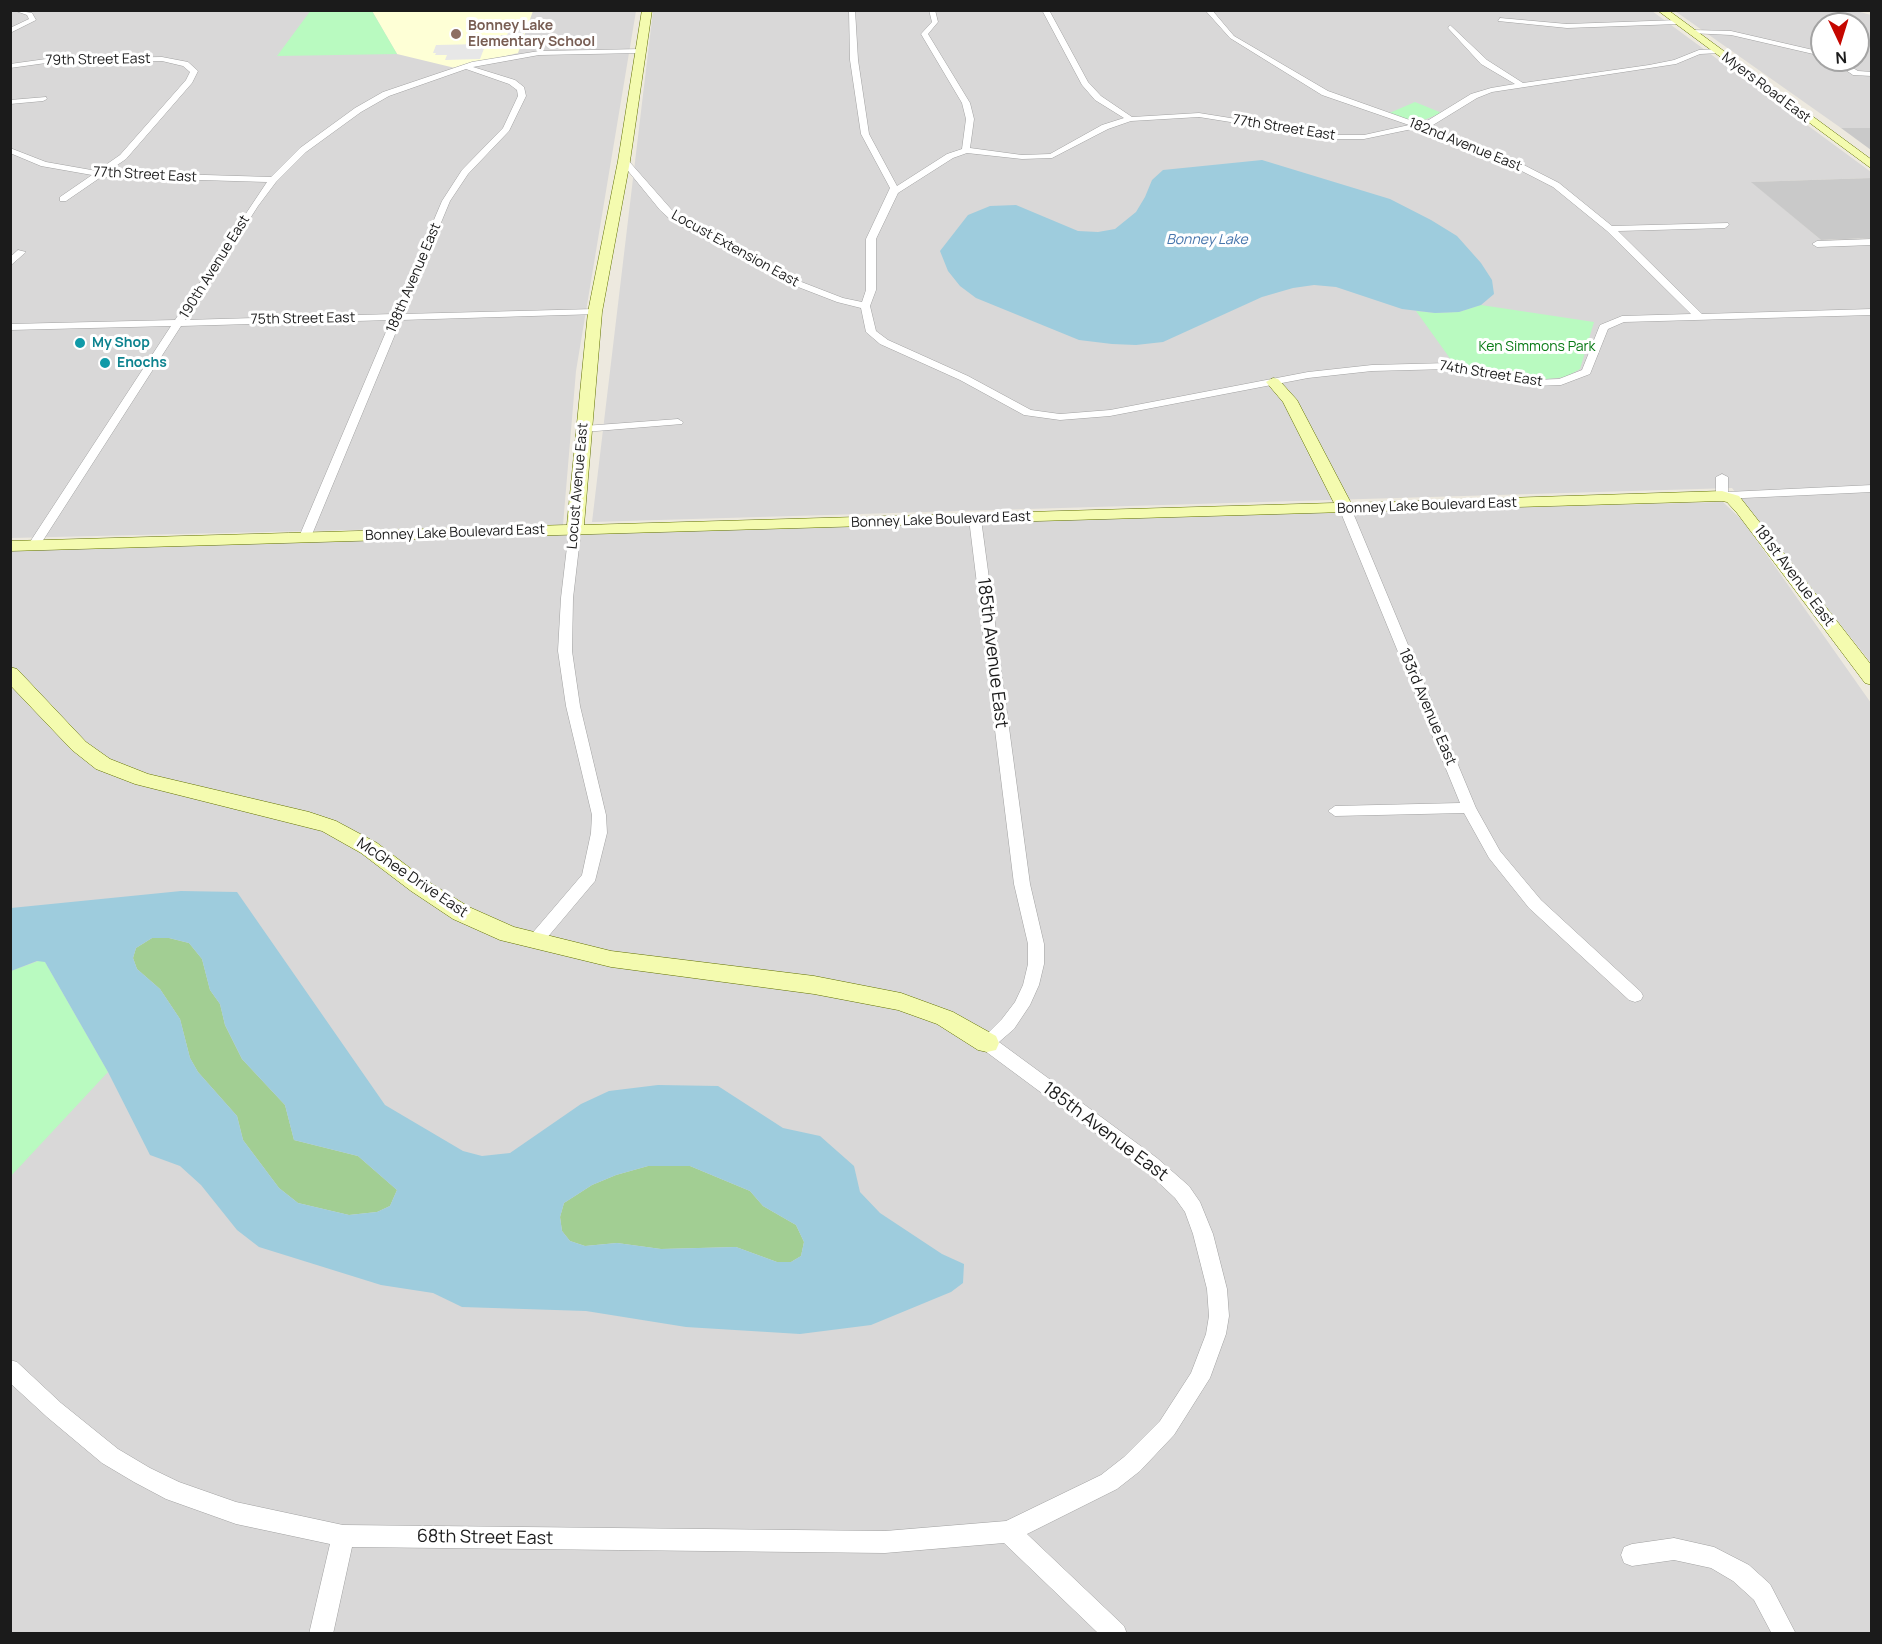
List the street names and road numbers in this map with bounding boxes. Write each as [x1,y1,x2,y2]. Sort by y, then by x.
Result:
street label: Myers Road East [1718,49,1814,127]
street label: 79th Street East [45,51,151,69]
street label: 77th Street East [1231,112,1337,144]
street label: 182nd Avenue East [1406,115,1524,175]
street label: 77th Street East [93,164,197,186]
street label: Locust Extension East [668,207,802,291]
street label: 190th Avenue East [176,212,254,322]
street label: 188th Avenue East [383,220,445,336]
street label: 75th Street East [251,310,355,328]
street label: 74th Street East [1438,358,1544,390]
street label: Locust Avenue East [564,422,592,550]
street label: Bonney Lake Boulevard East [1337,494,1517,518]
street label: Bonney Lake Boulevard East [851,508,1031,532]
street label: Bonney Lake Boulevard East [365,521,545,545]
street label: 181st Avenue East [1750,522,1838,630]
street label: 185th Avenue East [972,576,1012,730]
street label: 183rd Avenue East [1394,646,1460,768]
street label: McGhee Drive East [353,834,471,922]
street label: 185th Avenue East [1038,1078,1172,1186]
street label: 68th Street East [417,1526,553,1550]

